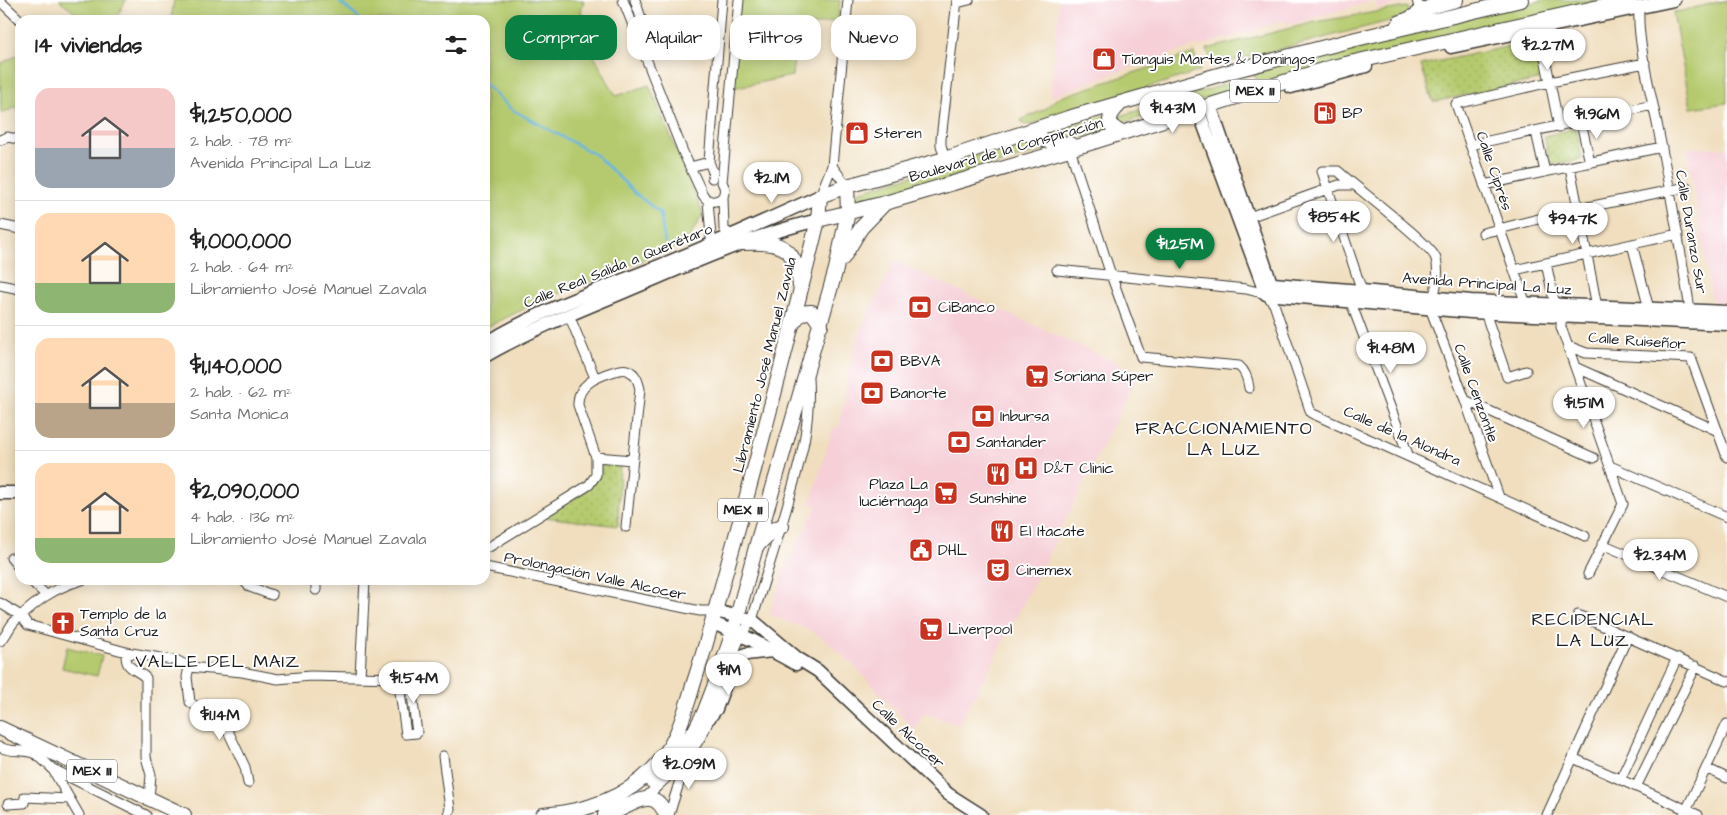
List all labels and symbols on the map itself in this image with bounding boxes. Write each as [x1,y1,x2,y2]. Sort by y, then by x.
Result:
pin: $2.27M [1507,28,1589,71]
shop icon: Tianguis Martes & Domingos [1091,46,1117,72]
place label: Tianguis Martes & Domingos [1122,49,1316,71]
road number: MEX 111 [1230,80,1280,102]
pin: $1.43M [1132,92,1214,134]
pin: $1.96M [1556,98,1638,140]
fuel station icon: BP [1312,100,1338,126]
place label: BP [1342,103,1363,124]
street label: Boulevard de la Conspiración [907,112,1106,188]
shop icon: Steren [844,120,870,146]
place label: Steren [874,123,922,144]
street label: Calle Ciprés [1471,129,1517,214]
pin: $2.1M [737,162,807,204]
street label: Calle Duranzo Sur [1670,169,1712,295]
pin: $854K [1299,200,1369,243]
pin: $947K [1538,202,1608,245]
street label: Calle Real Salida a Querétaro [520,218,716,314]
pin: $1.25M [1139,228,1221,270]
street label: Libramiento José Manuel Zavala [728,255,802,475]
street label: Avenida Principal La Luz [1402,268,1573,300]
bank icon: CiBanco [907,294,933,320]
place label: CiBanco [938,297,995,318]
street label: Calle Ruiseñor [1588,327,1686,355]
pin: $1.48M [1350,332,1432,374]
street label: Calle Cenzontle [1448,341,1504,445]
bank icon: BBVA [869,348,895,374]
place label: BBVA [900,351,941,372]
supermarket icon: Soriana Súper [1024,363,1050,389]
place label: Soriana Súper [1054,366,1153,387]
bank icon: Banorte [859,380,885,406]
place label: Banorte [890,383,947,404]
pin: $1.51M [1543,386,1625,429]
street label: Calle de la Alondra [1340,401,1464,471]
bank icon: Inbursa [970,403,996,429]
place label: Inbursa [1000,406,1050,427]
district label: FRACCIONAMIENTO LA LUZ [1135,416,1313,462]
bank icon: Santander [946,429,972,455]
place label: Santander [976,432,1046,453]
hospital icon: D&T Clinic [1013,455,1039,481]
place label: D&T Clinic [1044,458,1114,479]
restaurant icon: Sunshine [985,461,1011,487]
place label: Plaza La luciérnaga [859,474,928,513]
supermarket icon: Plaza La luciérnaga [933,480,959,506]
place label: Sunshine [969,488,1027,509]
road number: MEX 111 [718,498,768,522]
restaurant icon: El Itacate [989,518,1015,544]
place label: El Itacate [1020,521,1085,542]
public building icon: DHL [908,537,934,563]
pin: $2.34M [1619,538,1701,581]
place label: DHL [938,540,968,561]
street label: Prolongación Valle Alcocer [502,546,688,607]
theatre icon: Cinemex [985,557,1011,583]
place label: Cinemex [1016,560,1072,581]
place label: Templo de la Santa Cruz [80,604,166,642]
district label: RECIDENCIAL LA LUZ [1531,607,1655,653]
church icon: Templo de la Santa Cruz [50,610,76,636]
supermarket icon: Liverpool [918,616,944,642]
place label: Liverpool [948,619,1012,640]
district label: VALLE DEL MAIZ [136,649,300,674]
pin: $1M [705,654,753,696]
pin: $1.54M [373,662,455,704]
street label: Calle Alcocer [867,695,949,773]
pin: $1.14M [179,698,261,741]
pin: $2.09M [648,748,730,790]
road number: MEX 111 [67,759,117,782]

